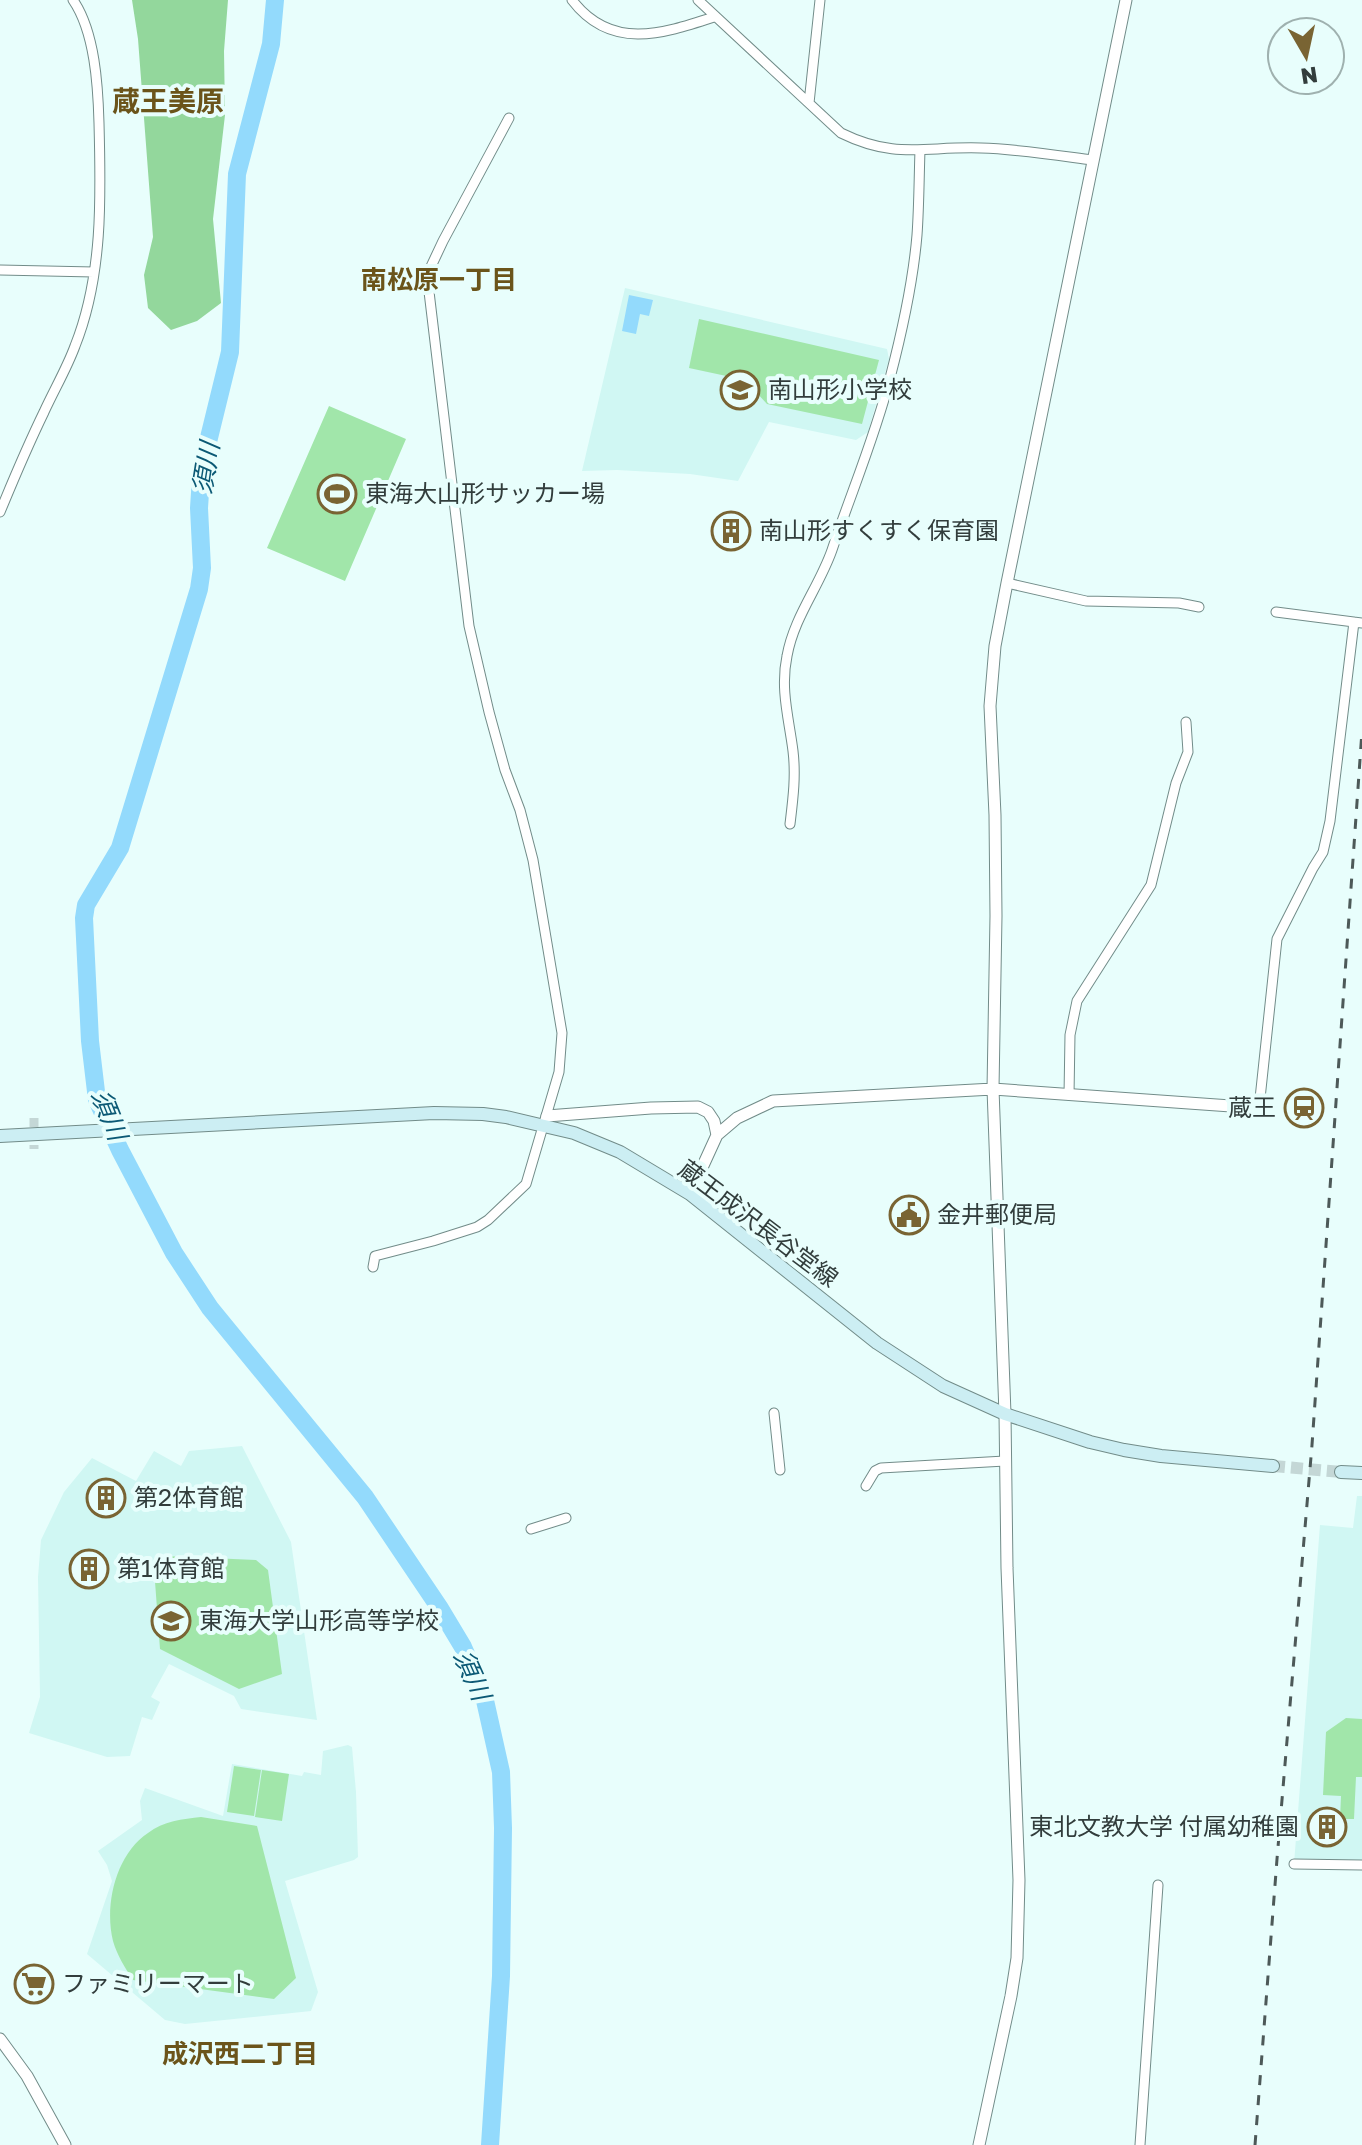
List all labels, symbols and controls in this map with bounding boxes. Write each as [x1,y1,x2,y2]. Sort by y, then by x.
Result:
north arrow [1266,16,1346,96]
text: N [1299,62,1320,91]
district label: 蔵王美原 [112,84,224,117]
district label: 南松原一丁目 [361,264,517,295]
school or university icon: 南山形小学校 [719,369,761,411]
place label: 南山形小学校 [768,374,912,403]
water label: 須川 [186,437,225,496]
sports icon: 東海大山形サッカー場 [316,473,358,515]
place label: 東海大山形サッカー場 [365,478,605,507]
building icon: 南山形すくすく保育園 [710,510,752,552]
place label: 南山形すくすく保育園 [759,515,999,544]
water label: 須川 [85,1085,135,1148]
station icon: 蔵王 [1283,1087,1325,1129]
place label: 蔵王 [1228,1092,1276,1121]
street label: 蔵王成沢長谷堂線 [674,1153,844,1292]
public building icon: 金井郵便局 [888,1194,930,1236]
place label: 金井郵便局 [937,1199,1057,1228]
building icon: 第2体育館 [85,1477,127,1519]
place label: 第2体育館 [134,1482,244,1511]
building icon: 第1体育館 [68,1548,110,1590]
place label: 第1体育館 [117,1553,225,1582]
school or university icon: 東海大学山形高等学校 [150,1600,192,1642]
place label: 東海大学山形高等学校 [199,1605,439,1634]
water label: 須川 [448,1645,498,1708]
building icon: 東北文教大学 付属幼稚園 [1306,1806,1348,1848]
place label: 東北文教大学 付属幼稚園 [1029,1811,1299,1840]
supermarket icon: ファミリーマート [13,1963,55,2005]
place label: ファミリーマート [62,1968,254,1997]
district label: 成沢西二丁目 [162,2038,318,2069]

